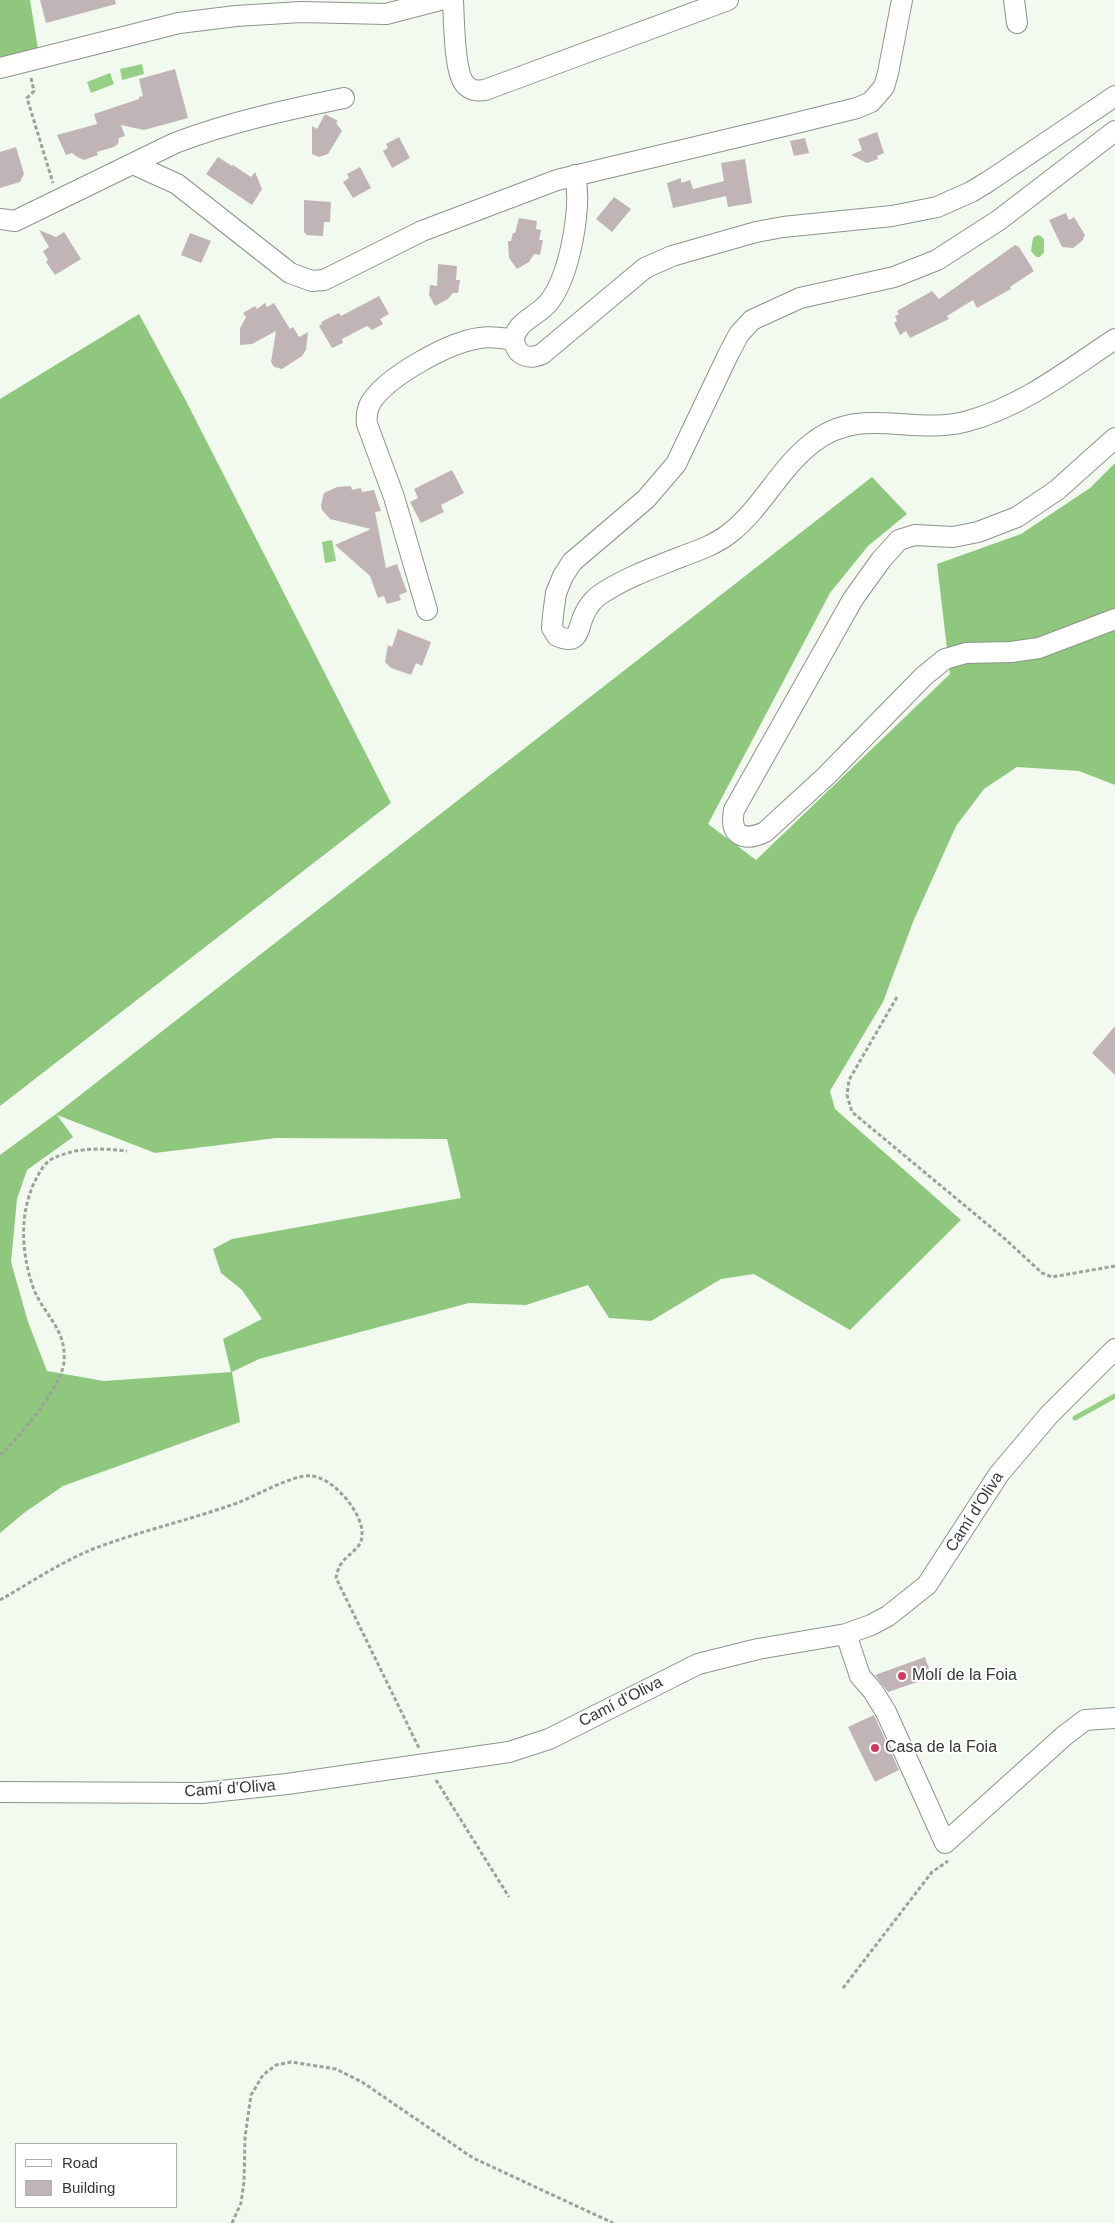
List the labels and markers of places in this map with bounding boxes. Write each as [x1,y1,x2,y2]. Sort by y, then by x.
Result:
place label: Molí de la Foia [912,1666,1017,1686]
marker: Molí de la Foia [896,1670,908,1682]
place label: Casa de la Foia [885,1738,997,1758]
marker: Casa de la Foia [869,1742,881,1754]

